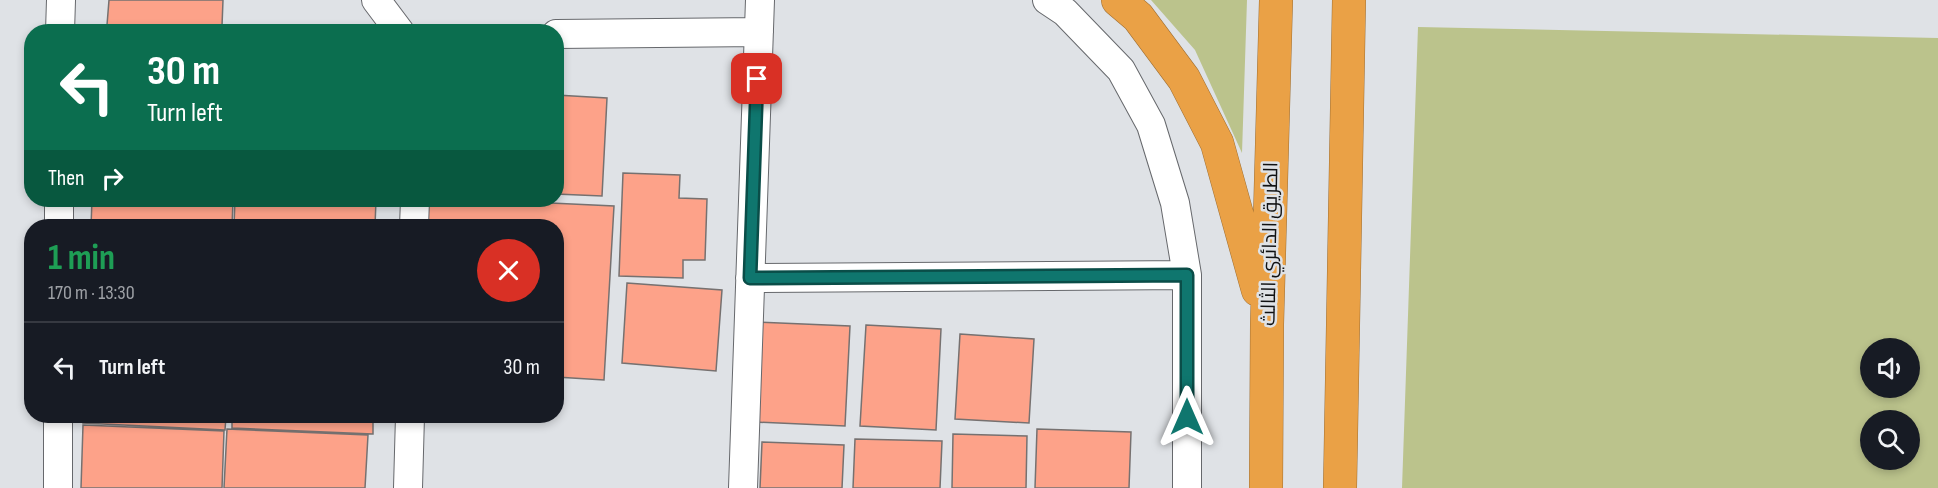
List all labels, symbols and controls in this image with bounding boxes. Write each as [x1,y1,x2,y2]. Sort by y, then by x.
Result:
text: 30 m [147,46,220,97]
icon: left [48,48,126,126]
pin [731,53,782,104]
icon: arrive [740,62,773,95]
text: Turn left [147,97,223,129]
icon: right [96,162,129,195]
street label: الطريق الدائري الثالث [1257,162,1286,326]
text: Then [48,165,84,192]
text: 1 min [48,237,115,280]
button: close [477,239,540,302]
text: 170 m · 13:30 [48,281,135,305]
map controls [1860,338,1920,470]
button: sound [1860,338,1920,398]
icon: left [48,351,81,384]
text: Turn left [99,354,165,381]
text: 30 m [503,354,540,381]
position arrow [1155,385,1219,449]
button: search [1860,410,1920,470]

